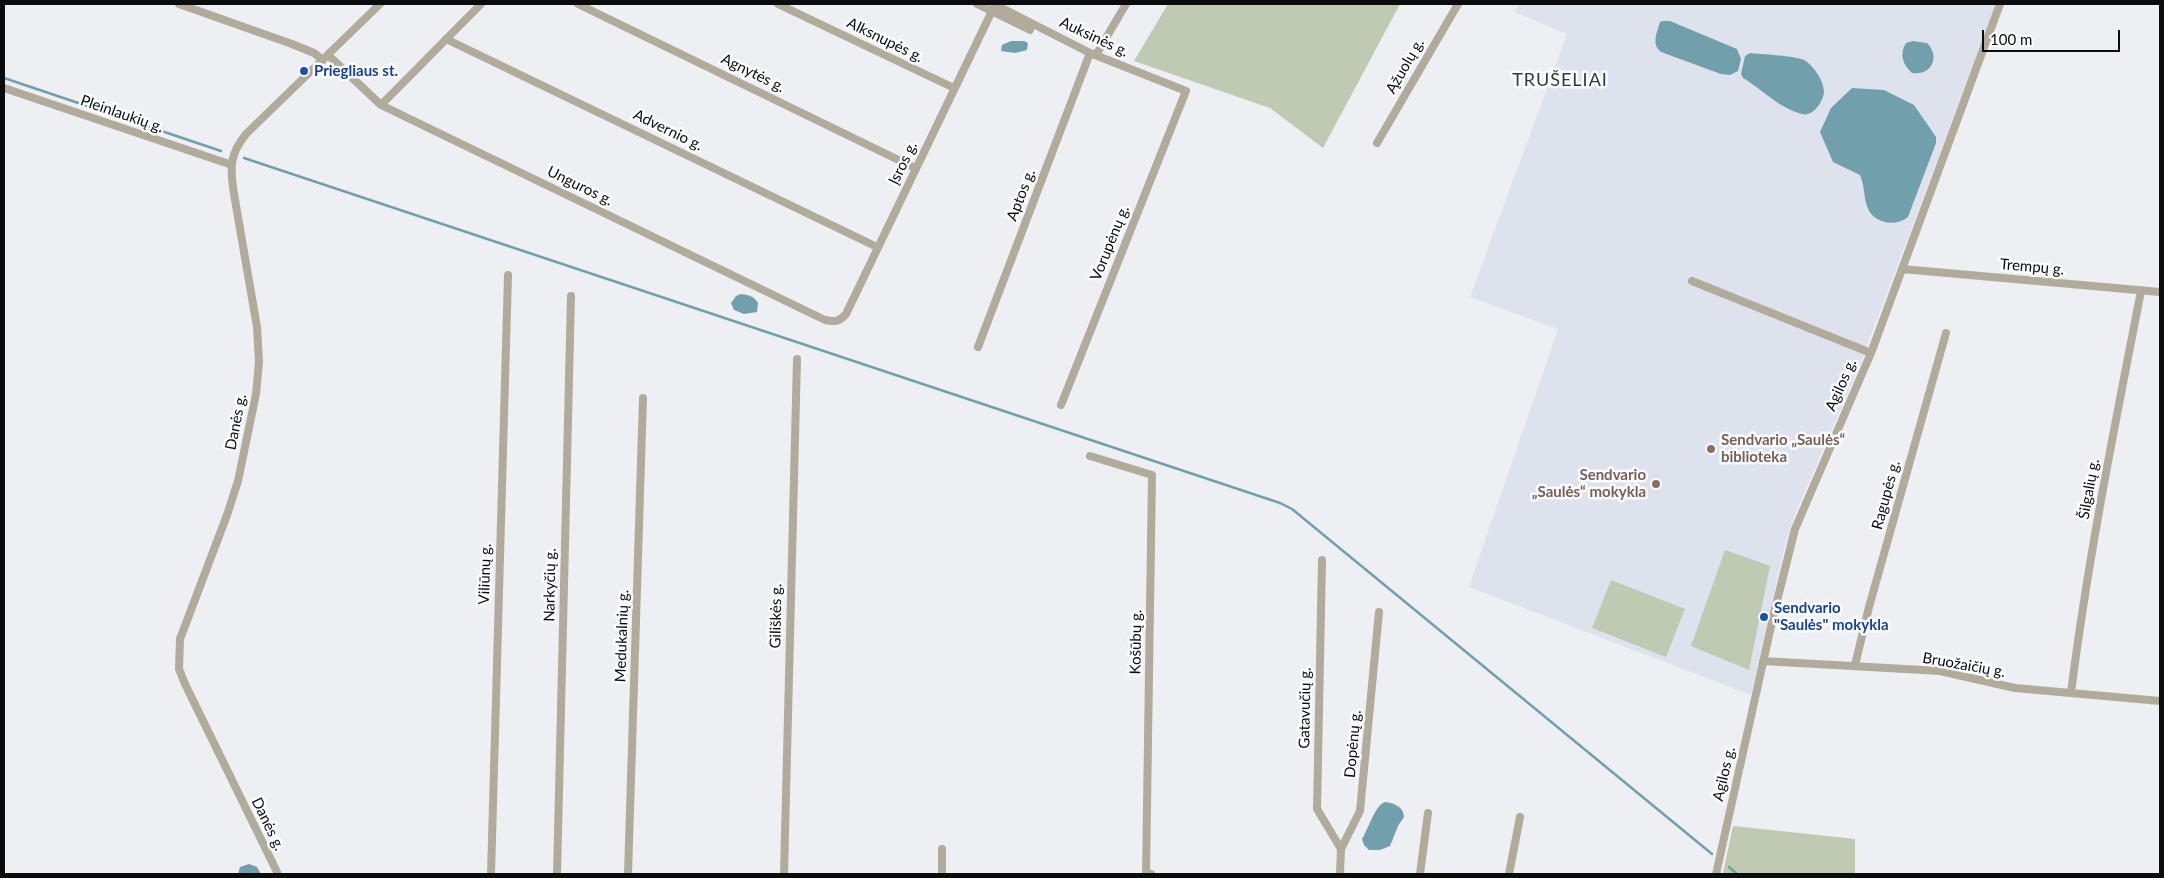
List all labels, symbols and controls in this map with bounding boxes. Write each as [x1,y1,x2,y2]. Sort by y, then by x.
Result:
street label: Auksinės g. [1057,13,1131,61]
street label: Alksnupės g. [844,14,926,66]
scale bar [1984,20,2122,52]
text: 100 m [1990,30,2032,48]
street label: Ąžuolų g. [1382,35,1428,97]
street label: Agnytės g. [718,50,788,96]
place label: Priegliaus st. [314,62,398,80]
marker: Priegliaus st. [298,65,310,77]
district label: TRUŠELIAI [1511,69,1609,91]
street label: Pleinlaukių g. [78,91,166,137]
street label: Advernio g. [630,105,706,155]
street label: Įsros g. [885,138,921,188]
street label: Unguros g. [544,162,616,210]
street label: Aptos g. [1003,167,1039,223]
street label: Vorupėnų g. [1087,203,1133,283]
street label: Trempų g. [1999,255,2065,279]
street label: Agilos g. [1822,356,1860,414]
street label: Danės g. [222,392,250,452]
place label: Sendvario „Saulės“ biblioteka [1721,431,1845,466]
marker: Sendvario „Saulės“ biblioteka [1705,443,1717,455]
street label: Šilgalių g. [2075,457,2103,521]
street label: Ragupės g. [1868,458,1904,532]
place label: Sendvario „Saulės“ mokykla [1532,466,1646,501]
marker: Sendvario „Saulės“ mokykla [1650,478,1662,490]
street label: Viliūnų g. [475,543,495,605]
street label: Narkyčių g. [540,548,560,622]
street label: Giliškės g. [766,583,786,649]
street label: Medukalnių g. [611,589,633,683]
place label: Sendvario "Saulės" mokykla [1774,599,1889,634]
street label: Košūbų g. [1126,610,1146,674]
marker: Sendvario "Saulės" mokykla [1758,611,1770,623]
street label: Bruožaičių g. [1921,649,2007,681]
street label: Gatavučių g. [1295,667,1315,749]
street label: Dopėnų g. [1341,709,1365,779]
street label: Agilos g. [1709,745,1739,803]
street label: Danės g. [247,795,289,853]

